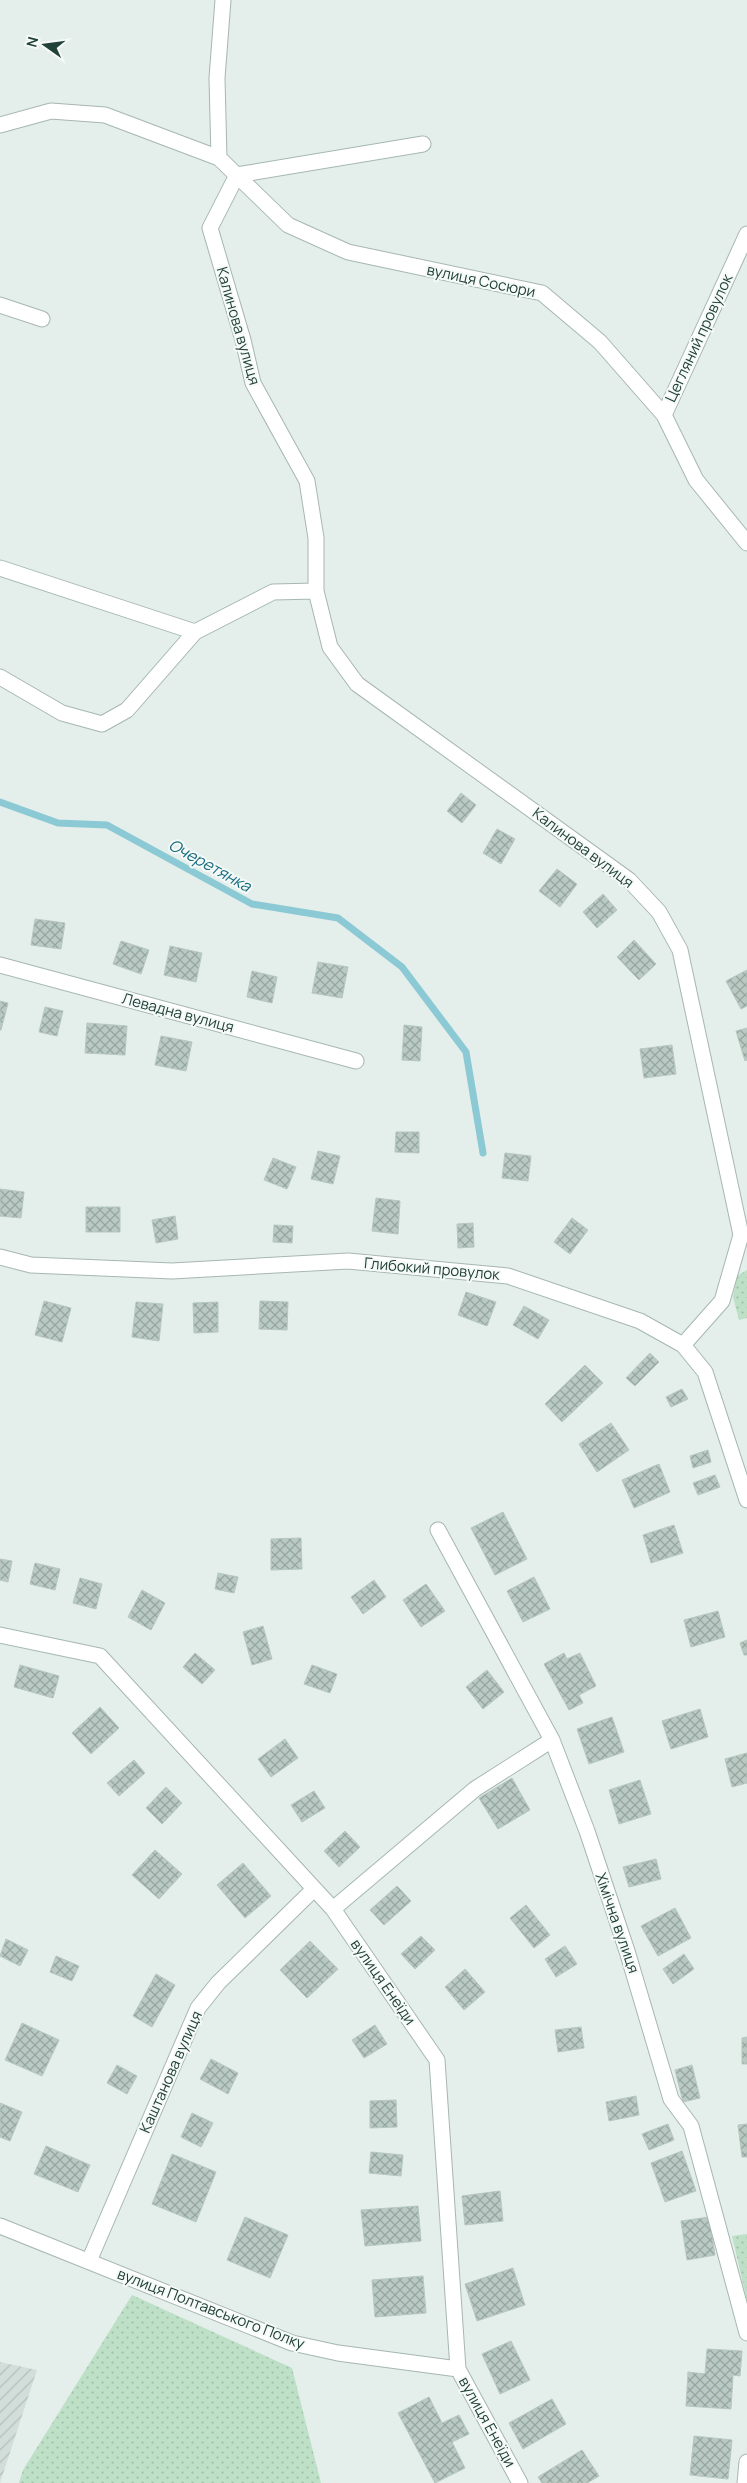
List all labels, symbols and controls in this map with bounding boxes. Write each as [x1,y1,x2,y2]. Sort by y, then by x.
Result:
north arrow [20,20,70,70]
text: N [21,35,42,49]
street label: вулиця Сосюри [425,259,537,302]
street label: Калинова вулиця [212,264,265,387]
street label: Цегляний провулок [660,270,738,405]
street label: Калинова вулиця [528,803,638,893]
water label: Очеретянка [165,833,256,897]
street label: Левадна вулиця [120,987,236,1038]
street label: Глибокий провулок [363,1252,501,1285]
street label: Хімічна вулиця [590,1870,645,1976]
street label: вулиця Енеїди [346,1935,421,2029]
street label: Каштанова вулиця [134,2007,207,2136]
street label: вулиця Полтавського Полку [114,2263,308,2354]
street label: вулиця Енеїди [454,2373,521,2471]

